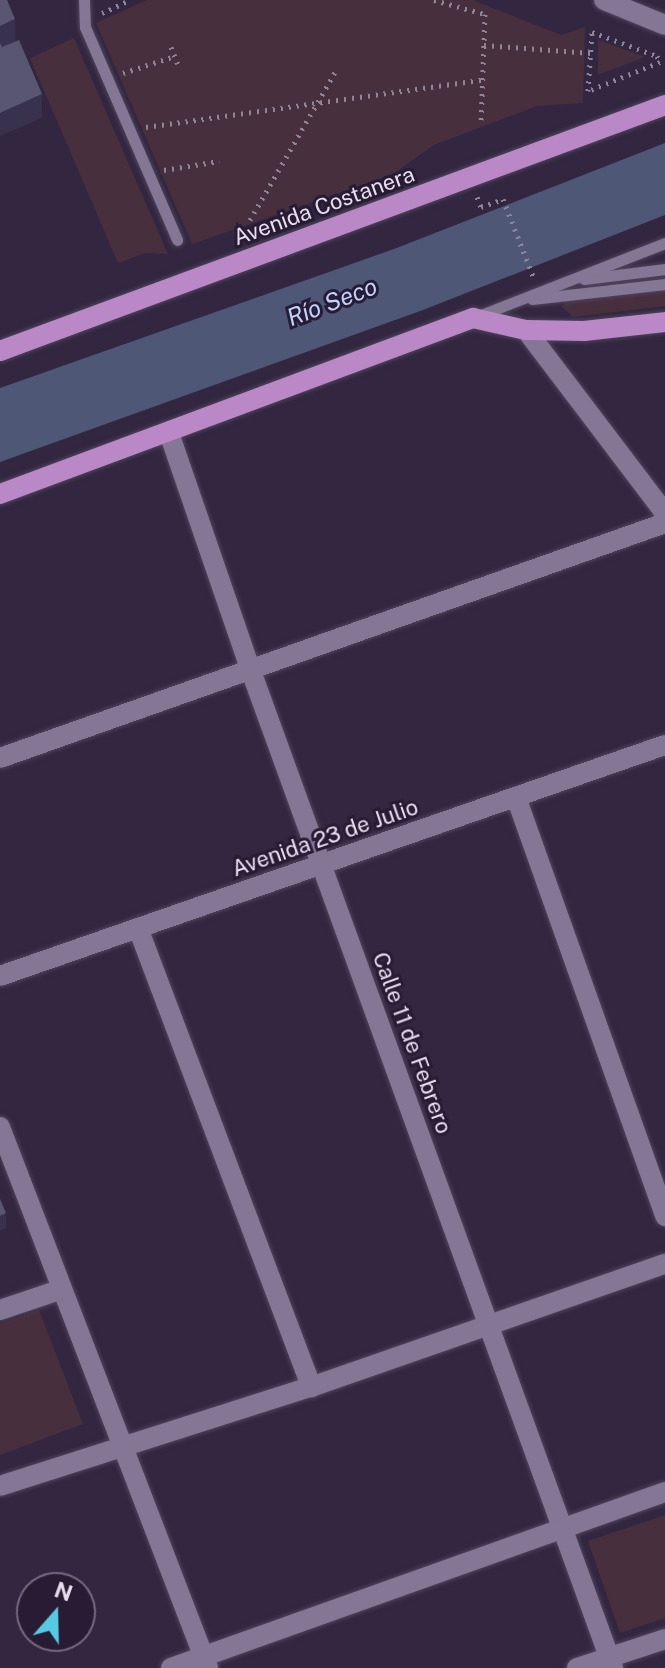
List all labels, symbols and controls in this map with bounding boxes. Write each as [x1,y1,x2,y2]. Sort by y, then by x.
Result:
street label: Avenida Costanera [230,161,418,251]
water label: Río Seco [283,272,381,332]
street label: Avenida 23 de Julio [228,794,422,882]
street label: Calle 11 de Febrero [367,948,457,1138]
north arrow [16,1572,96,1652]
text: N [51,1576,76,1606]

